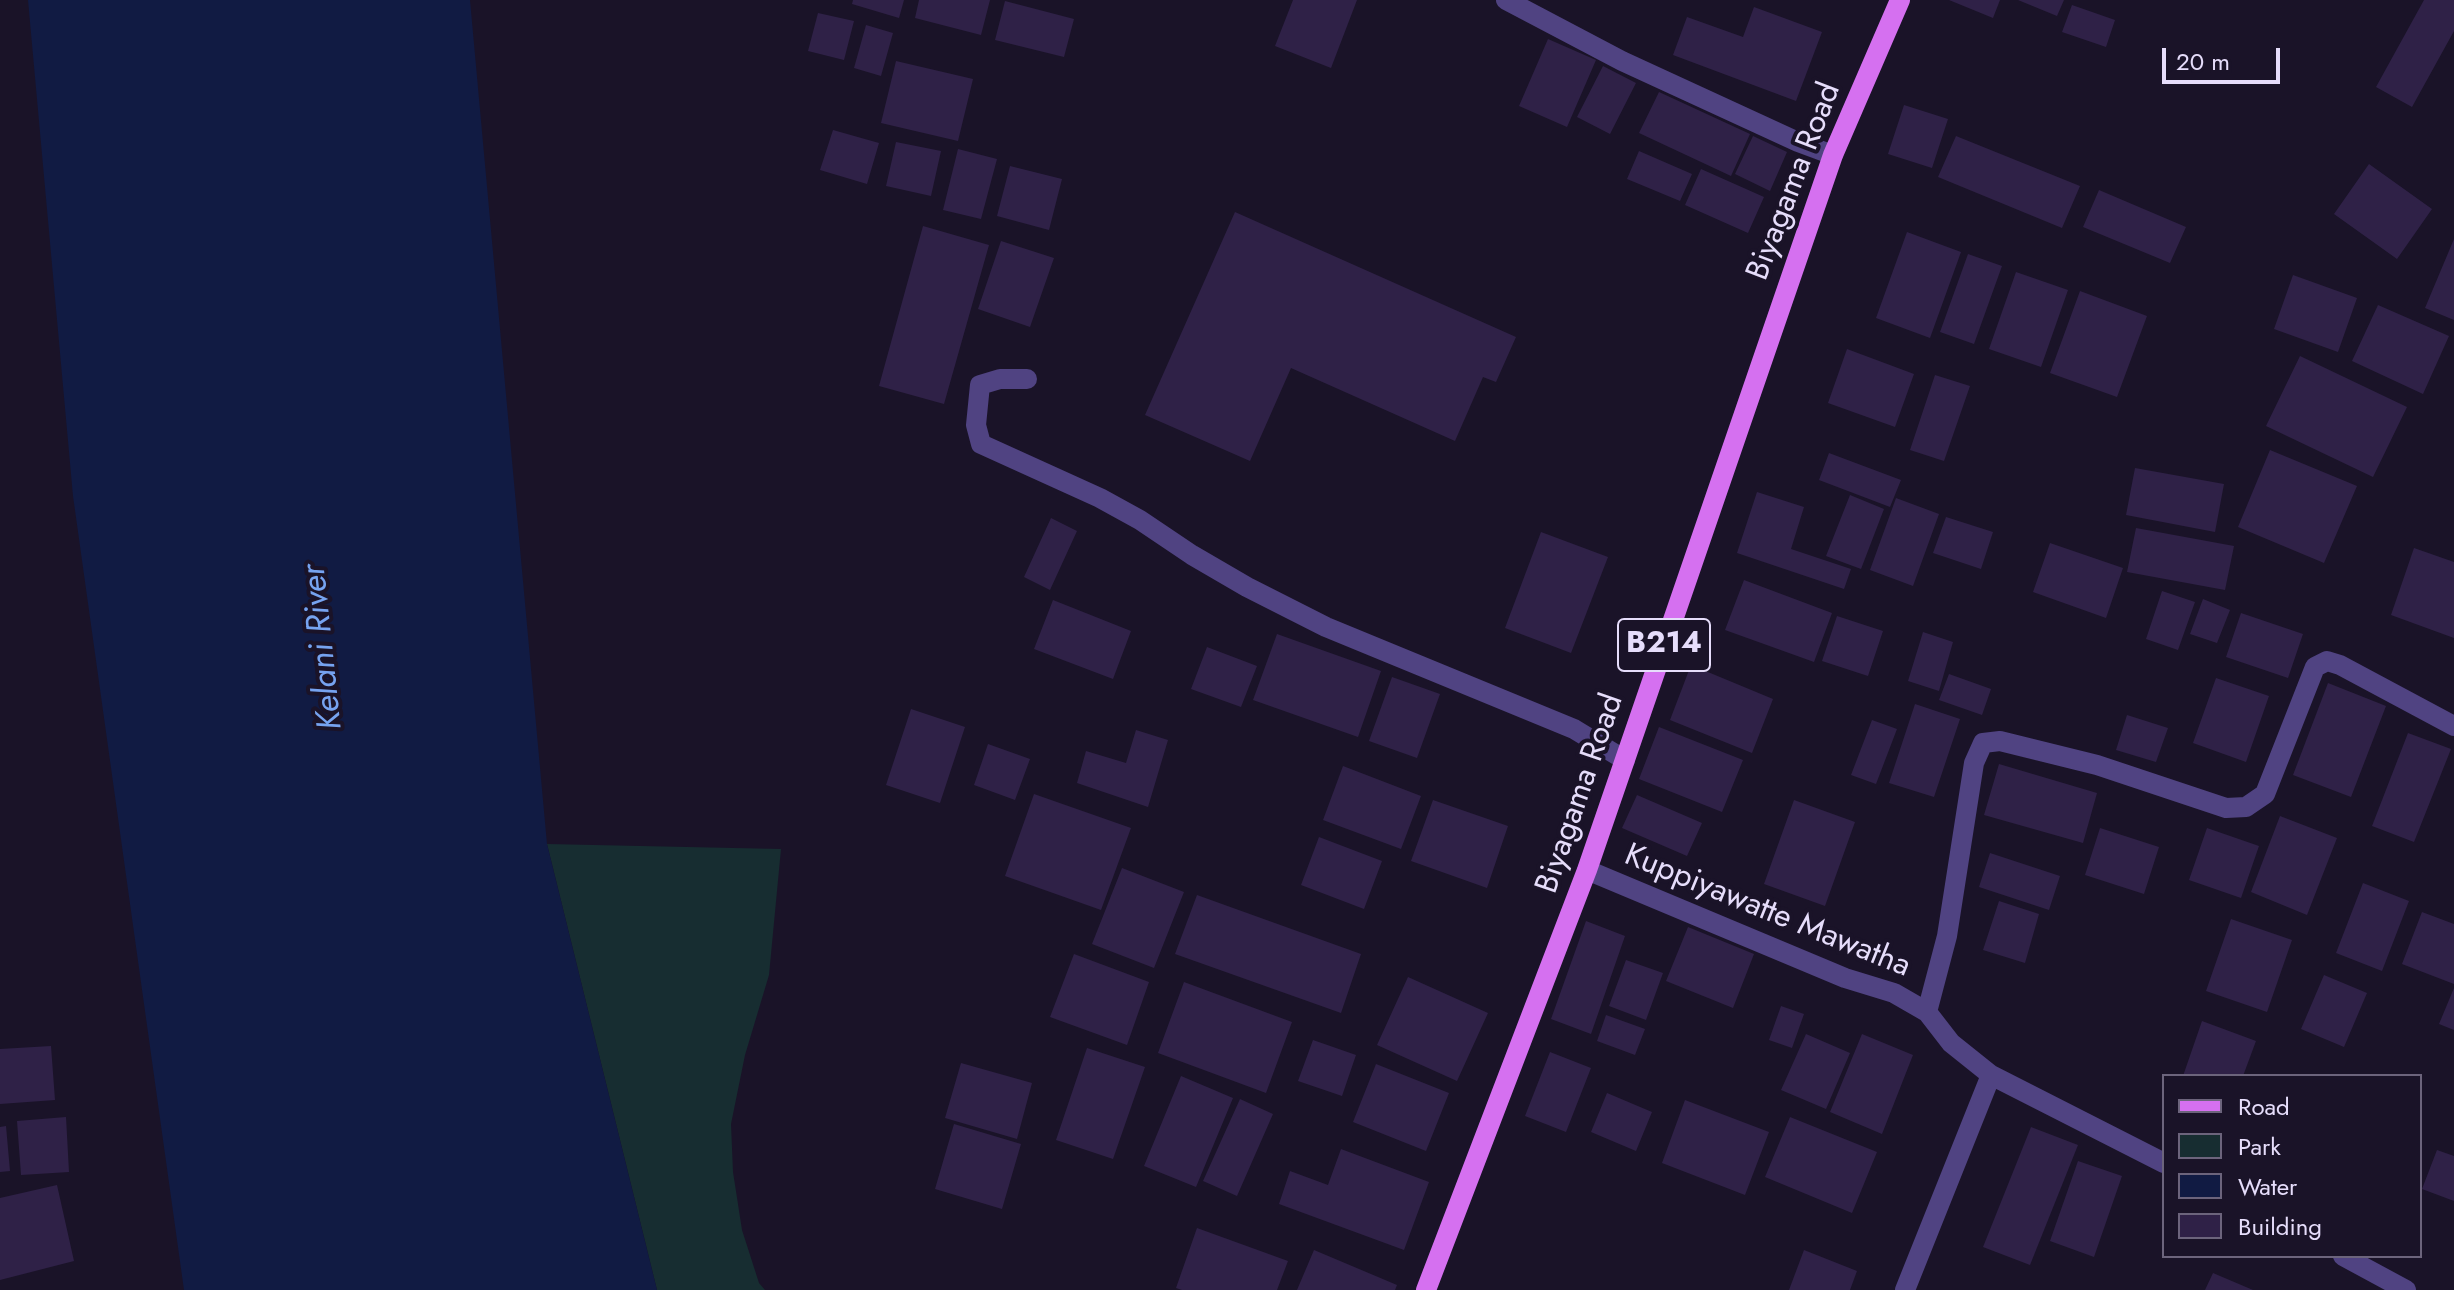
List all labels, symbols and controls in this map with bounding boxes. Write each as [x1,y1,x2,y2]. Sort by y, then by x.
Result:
scale bar [2166,32,2284,82]
text: 20 m [2176,44,2230,79]
street label: Biyagama Road [1740,78,1850,286]
water label: Kelani River [295,562,353,732]
road number: B214 [1618,619,1710,671]
street label: Biyagama Road [1529,689,1633,899]
street label: Kuppiyawatte Mawatha [1619,837,1915,987]
legend [2162,1074,2422,1258]
text: Road [2238,1089,2290,1124]
text: Park [2238,1129,2281,1164]
text: Water [2238,1169,2297,1204]
text: Building [2238,1209,2322,1244]

